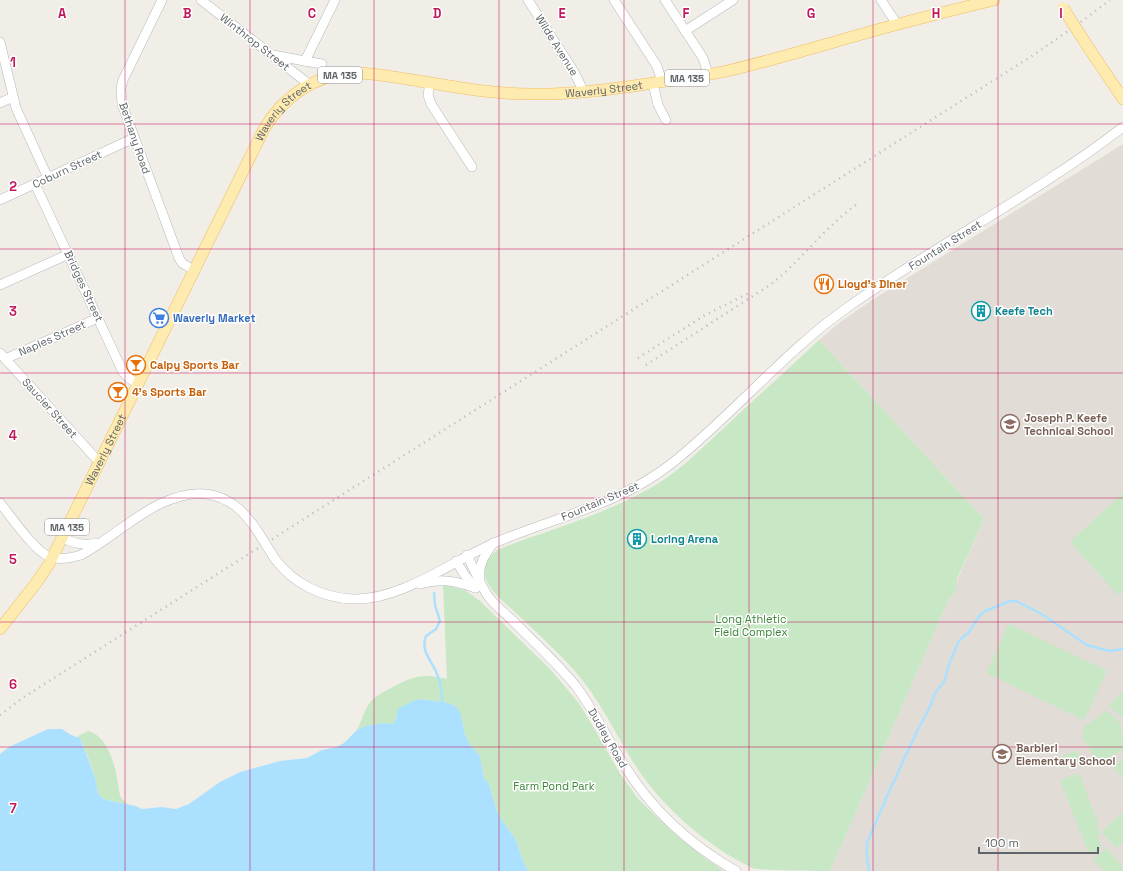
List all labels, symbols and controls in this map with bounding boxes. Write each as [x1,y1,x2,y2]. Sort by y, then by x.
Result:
text: A [58,5,67,22]
text: B [183,5,192,22]
text: C [308,5,316,22]
text: D [433,5,442,22]
text: E [558,5,566,22]
text: F [683,5,690,22]
text: G [807,5,815,22]
text: H [932,5,940,22]
text: I [1059,5,1063,22]
street label: Winthrop Street [217,10,293,74]
street label: Wilde Avenue [532,12,582,78]
text: 1 [10,54,16,71]
road number: MA 135 [318,67,362,83]
road number: MA 135 [665,70,709,86]
street label: Waverly Street [252,78,314,143]
street label: Waverly Street [565,78,644,100]
street label: Bethany Road [116,100,154,176]
street label: Coburn Street [30,147,104,191]
text: 2 [9,178,17,195]
street label: Fountain Street [906,217,984,273]
street label: Bridges Street [61,248,107,324]
restaurant icon: Lloyd's Diner [813,273,835,295]
place label: Lloyd's Diner [838,277,907,291]
building icon: Keefe Tech [970,300,992,322]
text: 3 [9,303,17,320]
place label: Keefe Tech [995,304,1053,318]
supermarket icon: Waverly Market [148,307,170,329]
place label: Waverly Market [173,311,255,325]
street label: Naples Street [16,317,88,359]
bar icon: Caipy Sports Bar [125,354,147,376]
place label: Caipy Sports Bar [150,358,240,372]
street label: Saucier Street [19,375,81,441]
bar icon: 4’s Sports Bar [107,381,129,403]
place label: 4’s Sports Bar [132,385,207,399]
place label: Joseph P. Keefe Technical School [1024,411,1114,438]
street label: Waverly Street [82,412,129,488]
school or university icon: Joseph P. Keefe Technical School [999,413,1021,435]
text: 4 [9,427,17,444]
street label: Fountain Street [559,478,641,524]
road number: MA 135 [45,519,89,535]
building icon: Loring Arena [626,528,648,550]
place label: Loring Arena [651,532,719,546]
text: 5 [9,551,17,568]
park label: Long Athletic Field Complex [714,612,788,639]
text: 6 [9,676,17,693]
street label: Dudley Road [585,706,631,770]
place label: Barbieri Elementary School [1016,741,1115,768]
school or university icon: Barbieri Elementary School [991,743,1013,765]
park label: Farm Pond Park [513,779,595,793]
text: 7 [9,800,17,817]
scale bar [979,829,1098,855]
text: 100 m [985,835,1019,851]

